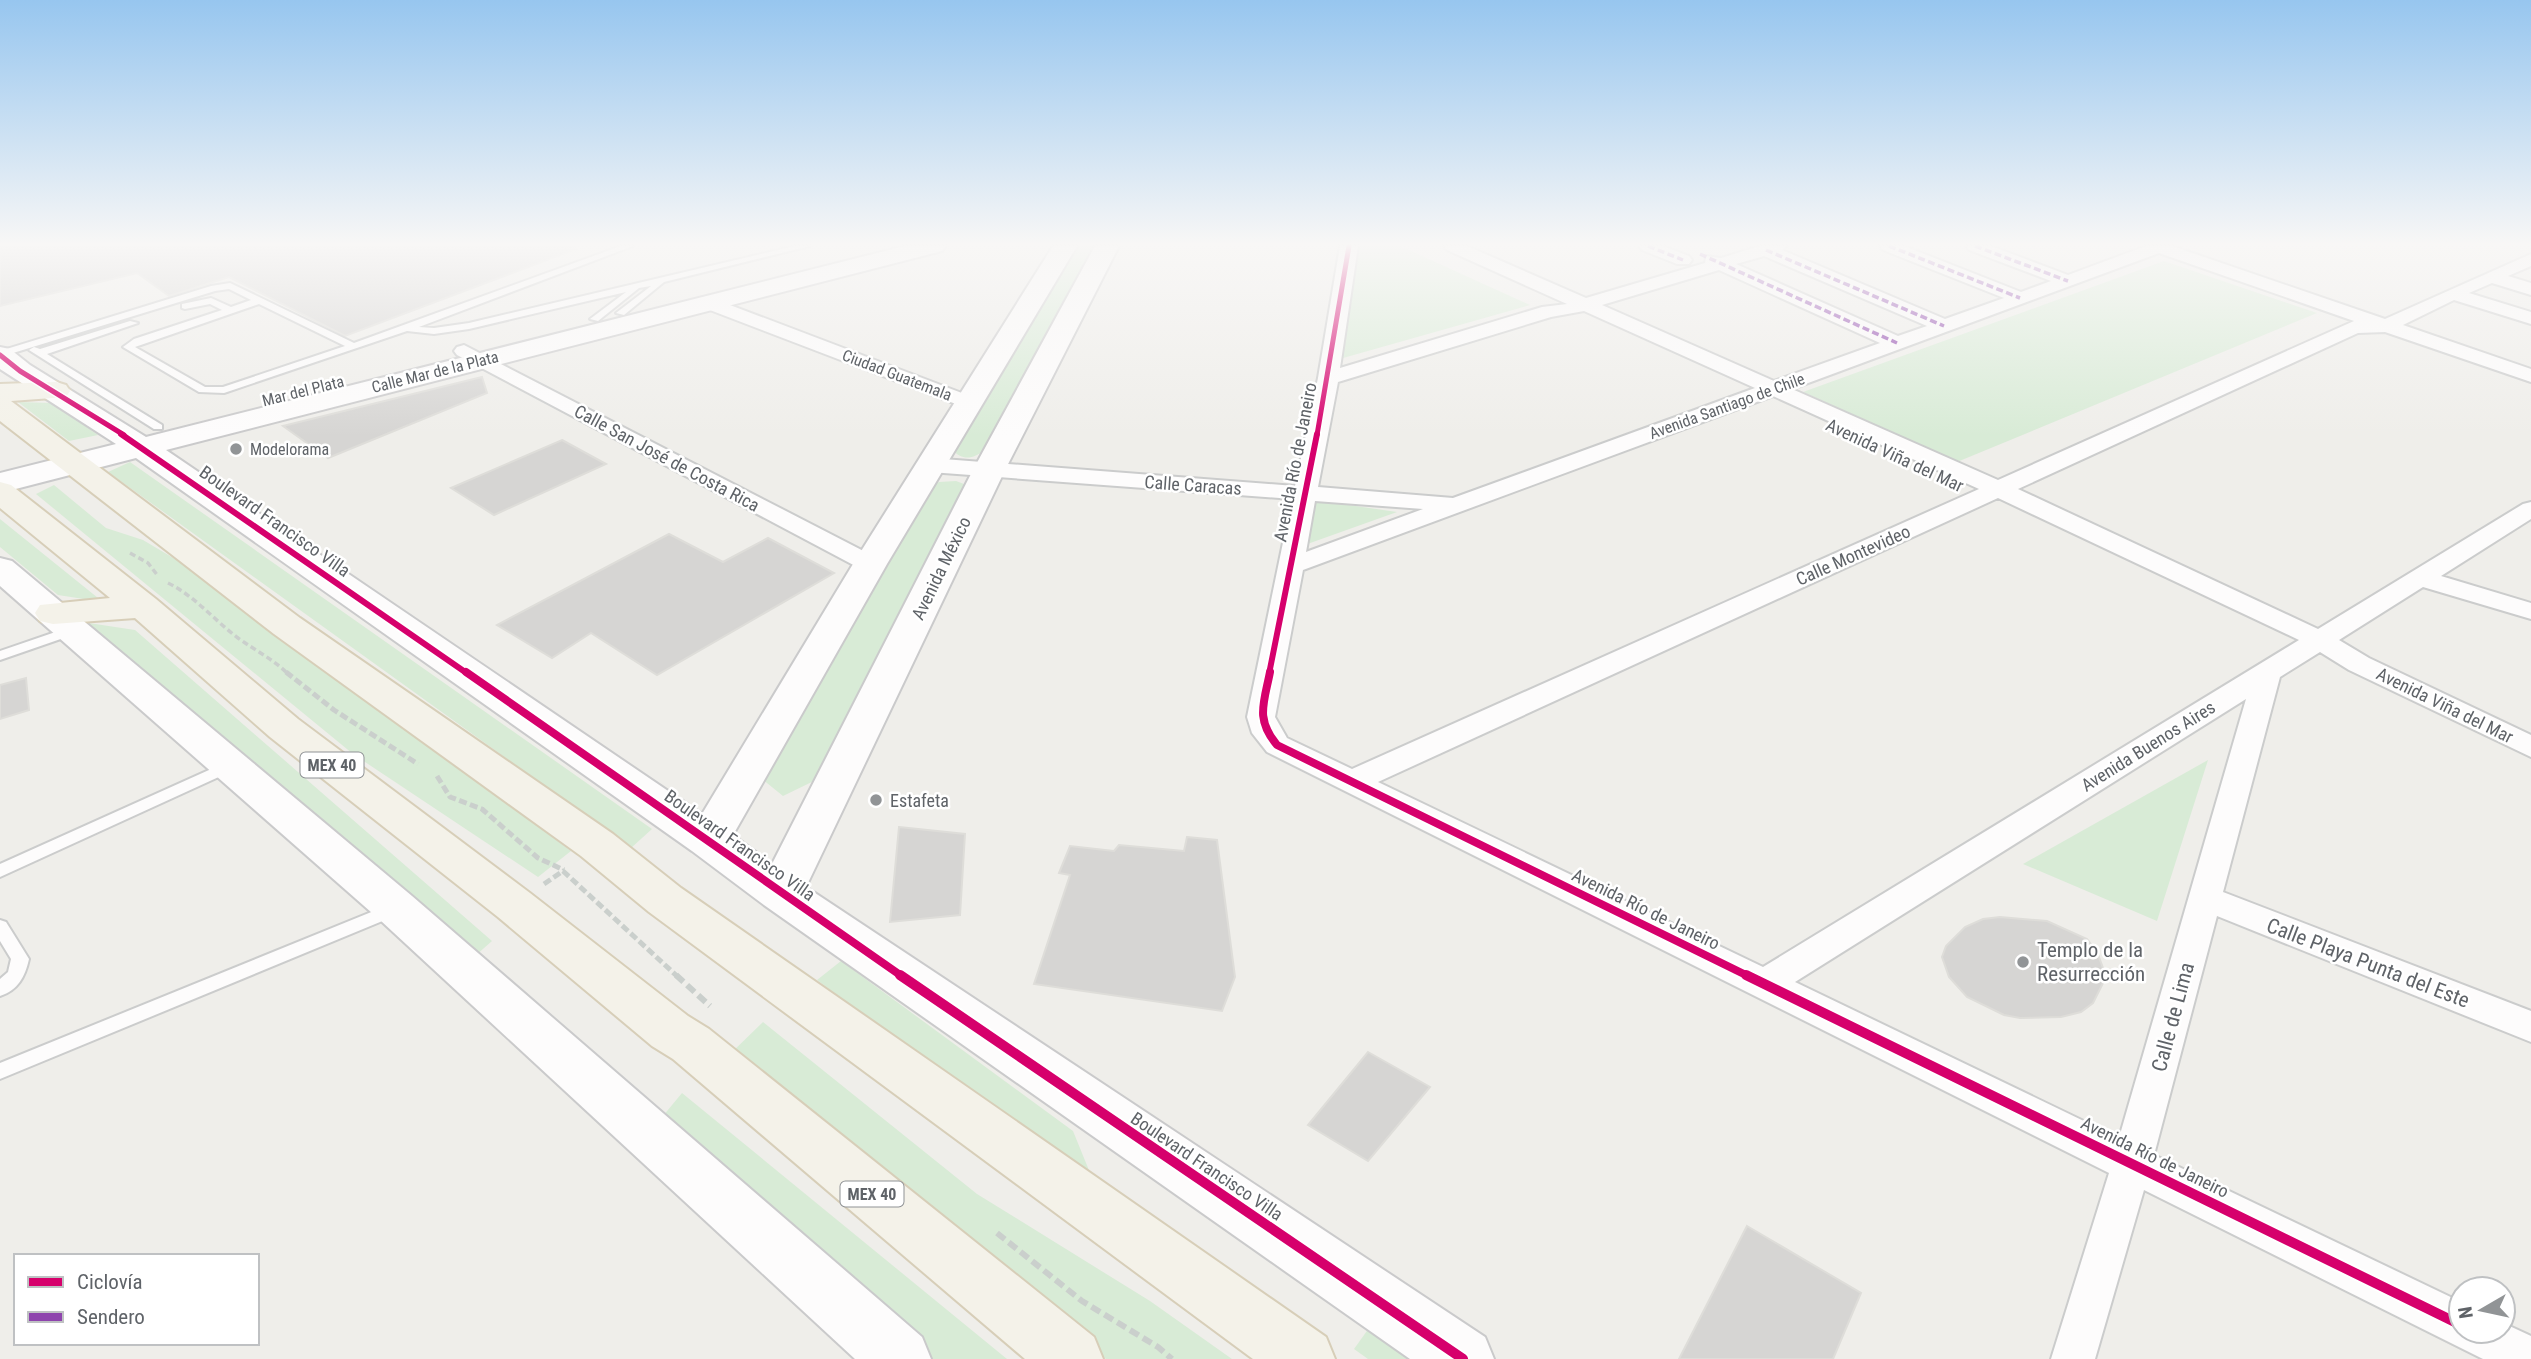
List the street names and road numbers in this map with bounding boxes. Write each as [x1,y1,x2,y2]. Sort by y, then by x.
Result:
street label: Ciudad Guatemala [840,345,954,405]
street label: Calle Mar de la Plata [370,347,500,397]
street label: Avenida Santiago de Chile [1647,369,1807,443]
street label: Mar del Plata [260,372,346,410]
street label: Avenida Río de Janeiro [1269,381,1321,543]
street label: Calle San José de Costa Rica [571,400,763,516]
street label: Avenida Viña del Mar [1823,414,1968,496]
street label: Boulevard Francisco Villa [196,461,354,581]
street label: Calle Caracas [1144,471,1242,499]
street label: Avenida México [907,513,975,623]
street label: Calle Montevideo [1793,520,1913,590]
street label: Avenida Viña del Mar [2373,663,2517,747]
street label: Avenida Buenos Aires [2077,696,2219,796]
road number: MEX 40 [300,752,364,778]
street label: Boulevard Francisco Villa [661,785,819,905]
street label: Avenida Río de Janeiro [1569,864,1723,954]
street label: Calle Playa Punta del Este [2263,913,2473,1013]
street label: Calle de Lima [2147,960,2199,1074]
street label: Boulevard Francisco Villa [1127,1107,1287,1225]
street label: Avenida Río de Janeiro [2078,1112,2232,1202]
road number: MEX 40 [840,1182,903,1206]

